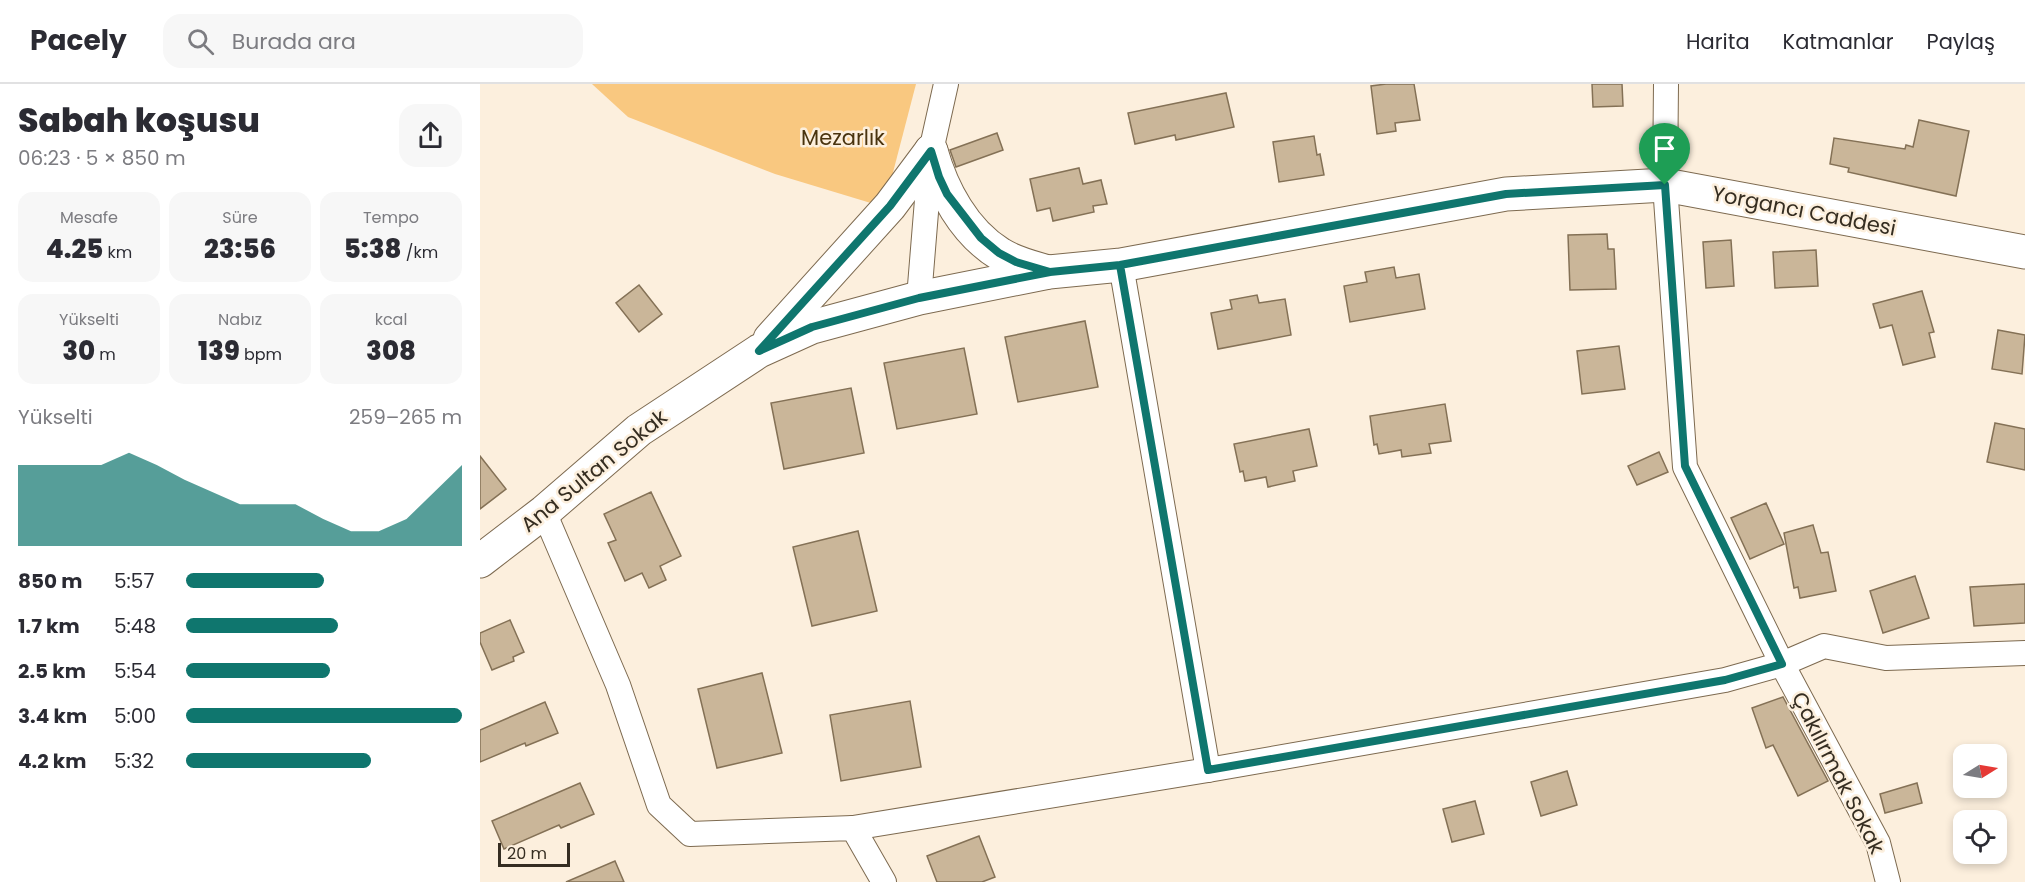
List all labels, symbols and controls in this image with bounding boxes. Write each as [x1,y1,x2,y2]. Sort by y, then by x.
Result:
search box [163,14,583,68]
text: Pacely [30,21,127,60]
icon: search [184,25,217,58]
text: Burada ara [232,26,356,57]
text: Harita [1686,27,1750,56]
text: Katmanlar [1783,27,1893,56]
text: Paylaş [1926,27,1995,56]
text: Sabah koşusu [18,97,260,144]
button: share [399,104,462,167]
park label: Mezarlık [801,123,885,152]
pin [1639,123,1690,185]
icon: arrive [1648,132,1681,165]
text: 06:23 · 5 × 850 m [18,144,186,172]
street label: Yorgancı Caddesi [1710,178,1899,243]
text: Mesafe [60,206,118,229]
text: Süre [222,206,258,229]
text: Tempo [363,206,419,229]
text: 4.25 [46,231,103,267]
text: 23:56 [204,231,276,267]
text: 5:38 [344,231,402,267]
text: km [103,241,132,264]
text: /km [402,241,438,264]
text: Yükselti [59,308,119,331]
text: Nabız [218,308,262,331]
text: kcal [375,308,407,331]
text: 30 [62,333,95,369]
text: 139 [198,333,240,369]
text: 308 [366,333,416,369]
text: m [95,343,116,366]
text: bpm [240,343,282,366]
street label: Ana Sultan Sokak [514,402,673,539]
text: Yükselti [18,403,93,431]
text: 259–265 m [349,403,462,431]
text: 850 m [18,567,82,595]
text: 5:57 [114,567,154,595]
text: 1.7 km [18,612,80,640]
text: 5:48 [114,612,156,640]
text: 2.5 km [18,657,86,685]
text: 5:54 [114,657,156,685]
street label: Çakılırmak Sokak [1785,687,1892,859]
text: 3.4 km [18,702,87,730]
text: 5:00 [114,702,156,730]
north arrow [1953,744,2007,798]
map controls [1953,744,2007,864]
text: 4.2 km [18,747,86,775]
text: 5:32 [114,747,154,775]
button: locate [1953,810,2007,864]
scale bar [498,840,570,868]
text: 20 m [507,842,547,865]

